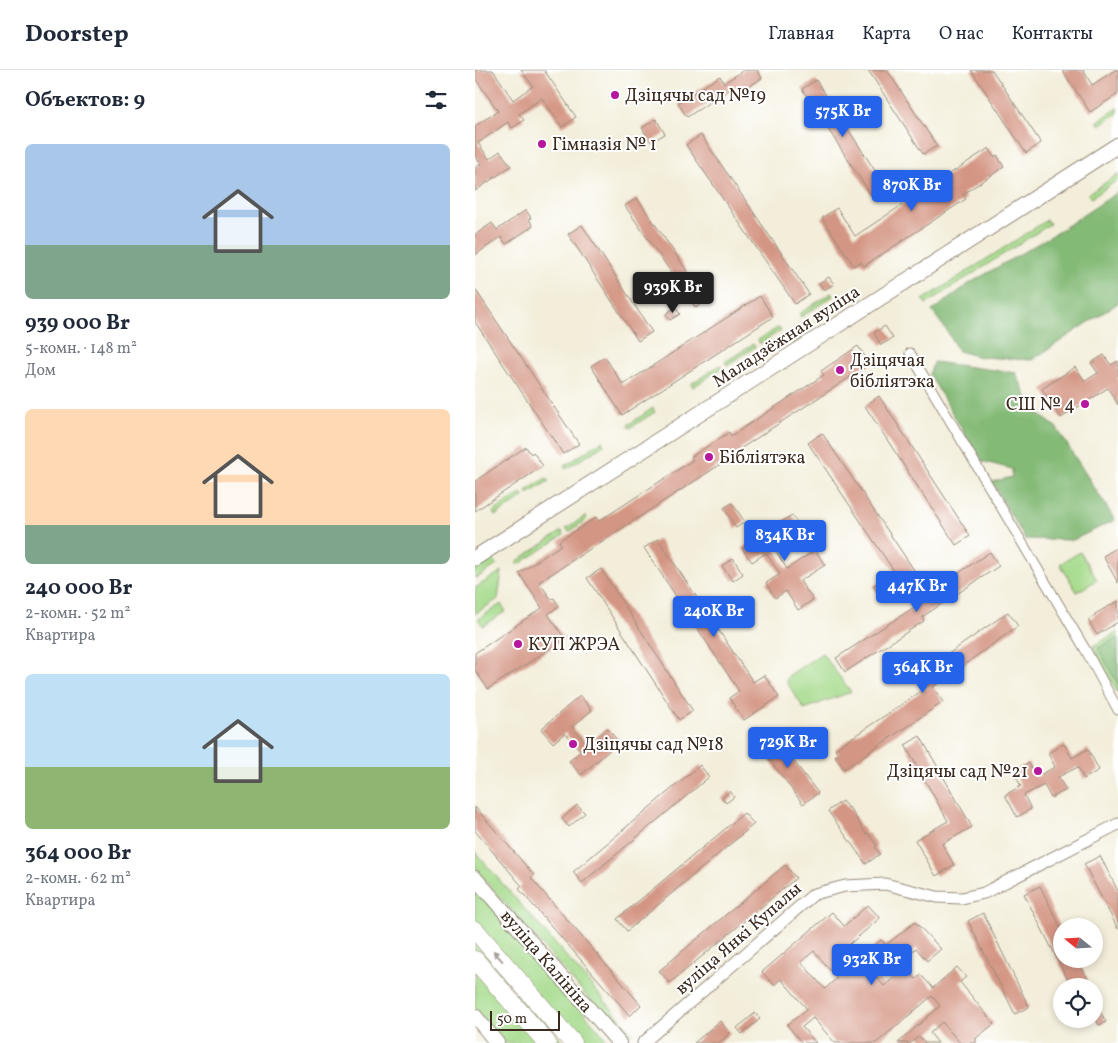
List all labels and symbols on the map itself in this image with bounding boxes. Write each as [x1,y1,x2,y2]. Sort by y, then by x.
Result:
place label: Дзіцячы сад №19 [625,84,766,109]
marker: Дзіцячы сад №19 [609,89,621,101]
pin: 575K Br [797,96,889,138]
place label: Гімназія № 1 [552,133,657,158]
marker: Гімназія № 1 [536,138,548,150]
pin: 870K Br [866,170,958,212]
pin: 939K Br [627,272,719,314]
street label: Маладзёжная вуліца [708,280,865,394]
place label: Дзіцячая бібліятэка [850,349,935,395]
marker: Дзіцячая бібліятэка [834,364,846,376]
place label: СШ № 4 [1006,393,1075,418]
marker: СШ № 4 [1079,398,1091,410]
place label: Бібліятэка [719,446,805,471]
marker: Бібліятэка [703,451,715,463]
pin: 834K Br [739,520,831,562]
pin: 447K Br [871,570,963,613]
pin: 240K Br [668,596,760,638]
place label: КУП ЖРЭА [528,633,620,658]
marker: КУП ЖРЭА [512,638,524,650]
pin: 364K Br [877,652,969,694]
pin: 729K Br [742,726,834,769]
place label: Дзіцячы сад №18 [583,733,724,758]
marker: Дзіцячы сад №18 [567,738,579,750]
place label: Дзіцячы сад №21 [887,760,1028,785]
marker: Дзіцячы сад №21 [1032,765,1044,777]
street label: вуліца Янкі Купалы [670,877,808,1001]
street label: вуліца Калініна [494,905,598,1019]
north arrow [1053,918,1103,968]
pin: 932K Br [826,944,918,986]
one-way arrow [493,950,504,962]
scale bar [490,1008,560,1031]

